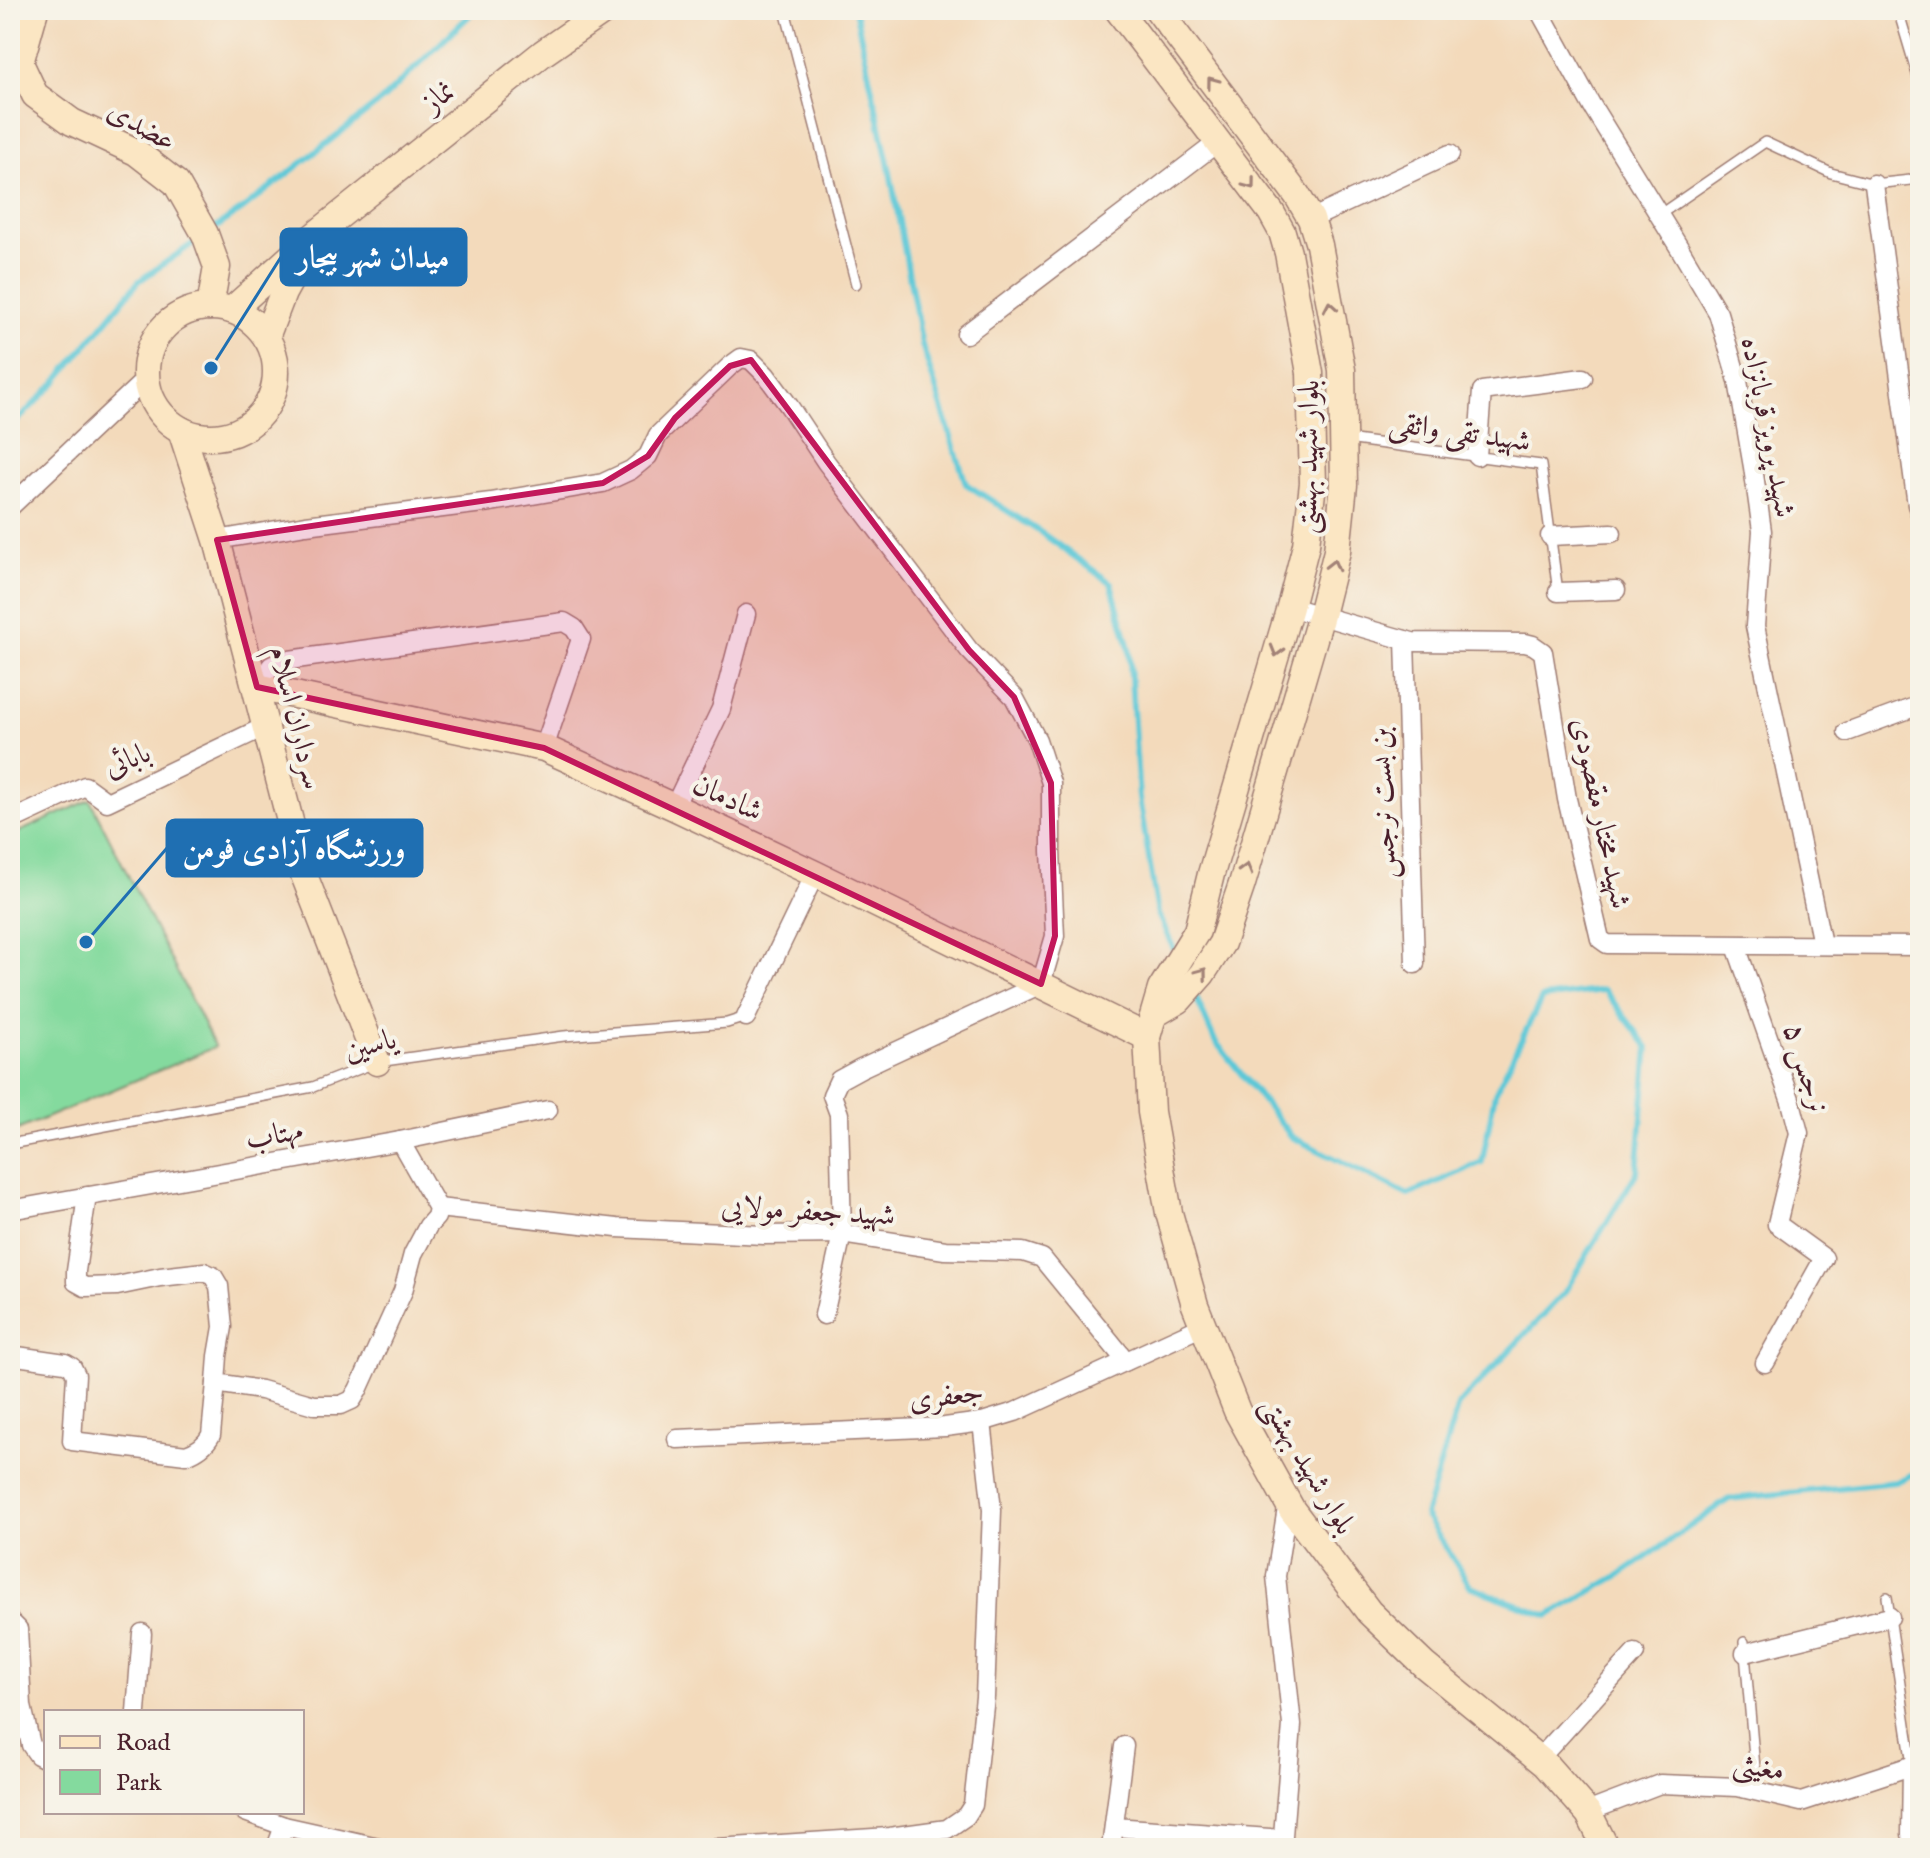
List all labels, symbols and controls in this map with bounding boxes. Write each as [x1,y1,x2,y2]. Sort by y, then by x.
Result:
street label: نماز [413,73,464,124]
one-way arrow [1207,76,1221,90]
street label: عضدی [100,92,182,161]
one-way arrow [1240,175,1254,190]
callout: میدان شهر بیجار [281,229,466,285]
text: میدان شهر بیجار [293,239,450,280]
one-way arrow [1323,300,1340,314]
street label: شهید پرویز قربانزاده [1731,334,1803,521]
street label: بلوار شهید بهشتی [1289,379,1330,535]
street label: شهید تقی واثقی [1386,404,1533,463]
one-way arrow [1324,559,1341,573]
street label: سرداران اسلام [254,642,331,795]
one-way arrow [1270,644,1286,657]
street label: شهید مختار مقصودی [1561,714,1639,912]
street label: بن بست نرجس [1362,726,1406,879]
street label: بابائی [99,734,157,787]
street label: شادمان [686,766,768,831]
callout: ورزشگاه آزادی فومن [167,820,422,876]
text: ورزشگاه آزادی فومن [182,828,406,871]
one-way arrow [1237,863,1253,876]
one-way arrow [1192,967,1206,981]
street label: نرجس ۵ [1773,1019,1837,1118]
street label: یاسین [340,1020,402,1071]
street label: مهتاب [243,1112,306,1160]
street label: شهید جعفر مولایی [720,1188,896,1236]
street label: جعفری [907,1374,986,1420]
street label: بلوار شهید بهشتی [1250,1390,1363,1543]
legend [44,1710,304,1814]
text: Road [116,1728,170,1759]
street label: مغیثی [1730,1745,1787,1792]
text: Park [116,1768,162,1799]

